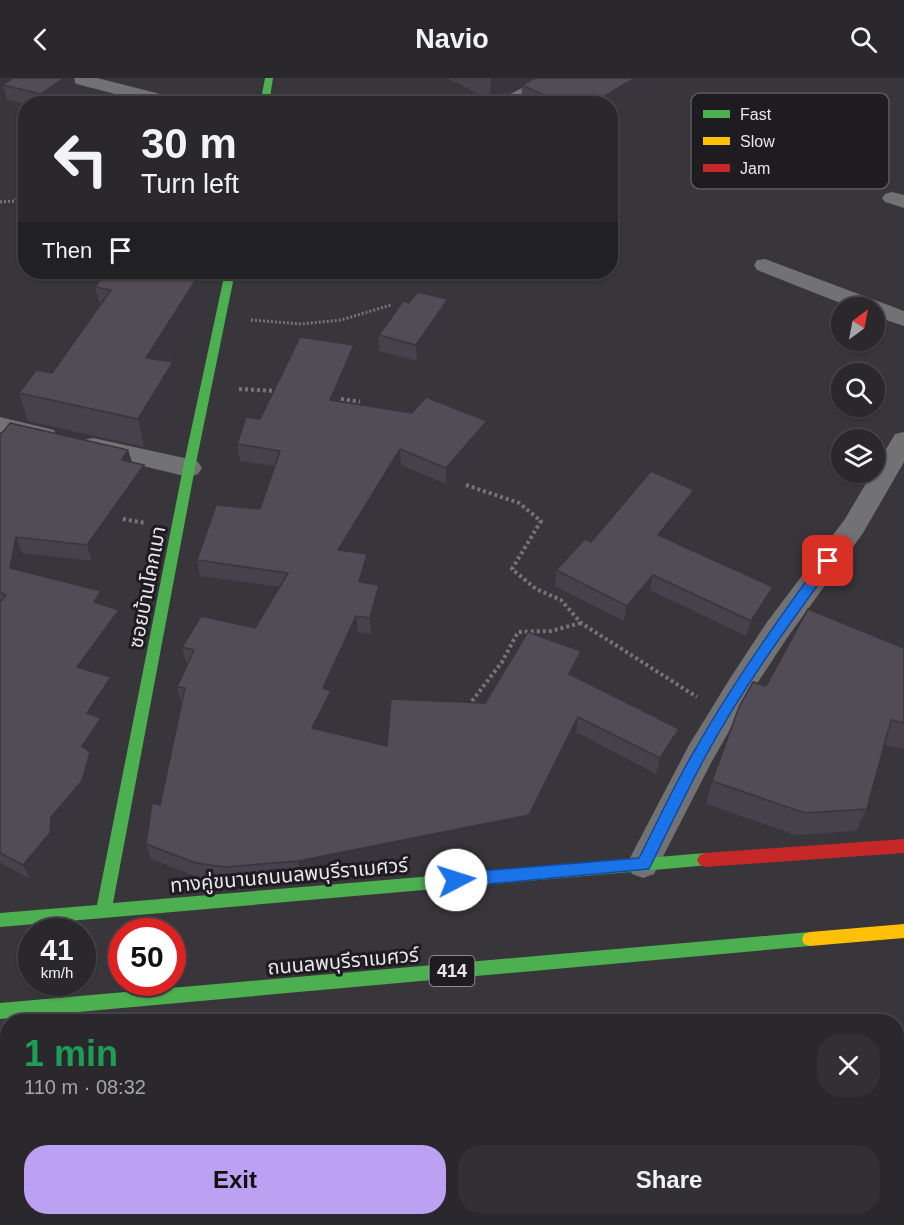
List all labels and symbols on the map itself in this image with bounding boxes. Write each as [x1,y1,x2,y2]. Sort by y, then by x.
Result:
legend [691,93,889,189]
text: Fast [740,106,772,123]
text: Slow [740,133,775,150]
text: Jam [740,160,770,177]
north arrow [831,297,885,351]
street label: ซอยบ้านโคกเมา [124,524,170,650]
pin [802,535,853,586]
position arrow [424,848,488,912]
street label: ทางคู่ขนานถนนลพบุรีราเมศวร์ [169,854,410,898]
speed limit sign: 50 [108,918,186,996]
street label: ถนนลพบุรีราเมศวร์ [266,943,421,980]
road number: 414 [430,956,474,986]

